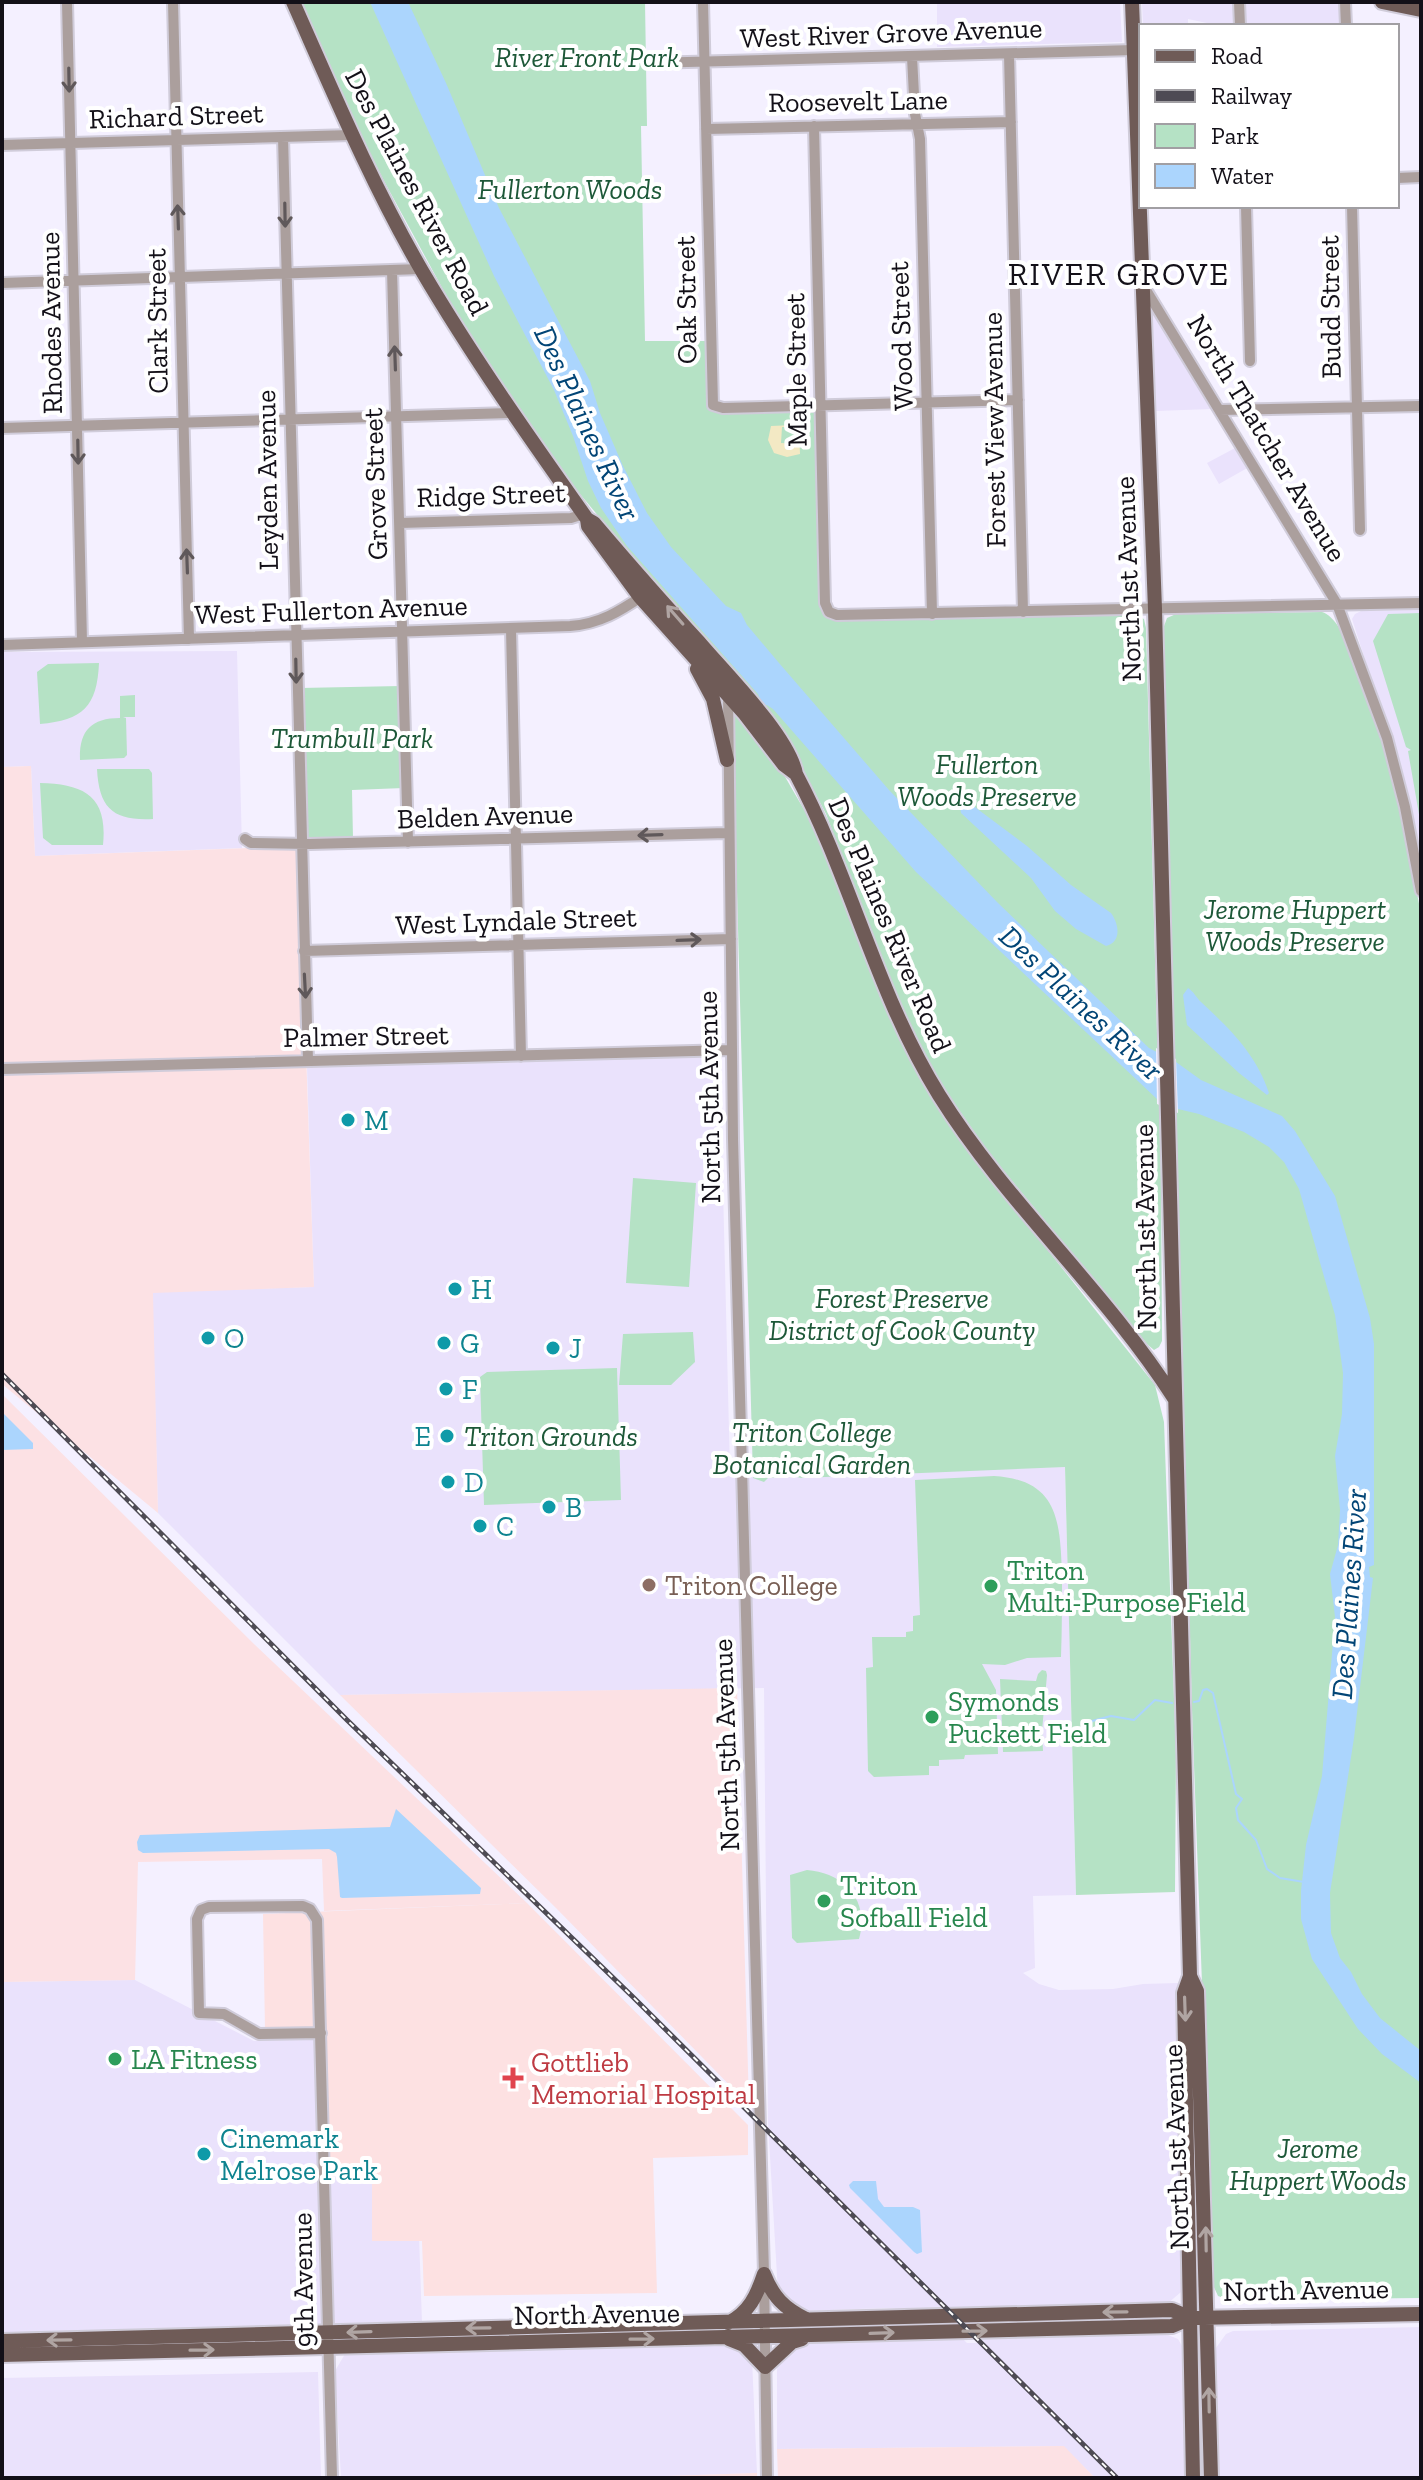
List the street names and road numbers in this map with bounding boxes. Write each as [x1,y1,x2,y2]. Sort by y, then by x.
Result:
street label: West River Grove Avenue [739,11,1043,55]
street label: Des Plaines River Road [338,63,496,321]
street label: Roosevelt Lane [768,83,948,119]
street label: Richard Street [88,96,264,136]
street label: Rhodes Avenue [33,232,69,414]
street label: Budd Street [1312,234,1348,379]
street label: Oak Street [668,235,704,365]
street label: Clark Street [139,247,175,394]
street label: Wood Street [882,260,920,411]
street label: Maple Street [778,292,814,447]
street label: North Thatcher Avenue [1180,309,1354,567]
street label: Forest View Avenue [975,312,1013,548]
street label: Leyden Avenue [249,389,285,571]
street label: Grove Street [356,407,394,561]
street label: North 1st Avenue [1108,475,1148,683]
street label: Ridge Street [416,476,567,514]
street label: West Fullerton Avenue [194,589,468,631]
street label: Des Plaines River Road [821,793,959,1057]
street label: Belden Avenue [396,796,574,836]
street label: West Lyndale Street [395,900,638,942]
street label: North 5th Avenue [691,990,727,1204]
street label: Palmer Street [283,1018,450,1054]
street label: North 1st Avenue [1127,1124,1163,1330]
street label: North 5th Avenue [706,1638,746,1852]
street label: North 1st Avenue [1156,2043,1196,2251]
street label: 9th Avenue [285,2212,321,2348]
street label: North Avenue [1223,2272,1389,2308]
street label: North Avenue [514,2296,680,2332]

